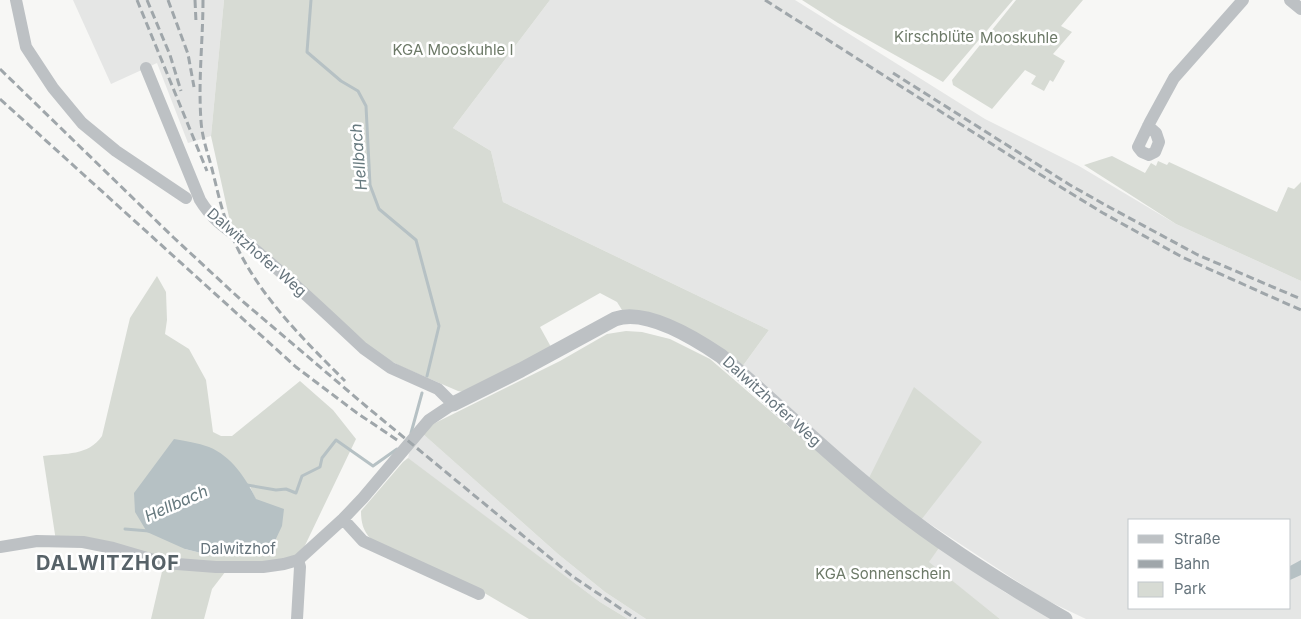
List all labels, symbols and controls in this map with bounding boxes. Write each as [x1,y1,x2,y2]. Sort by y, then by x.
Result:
park label: Kirschblüte [894,27,974,46]
park label: Mooskuhle [980,28,1058,47]
park label: KGA Mooskuhle I [392,40,514,59]
water label: Hellbach [345,123,371,191]
street label: Dalwitzhofer Weg [203,204,311,300]
street label: Dalwitzhofer Weg [719,352,825,450]
water label: Hellbach [141,480,211,526]
legend [1128,519,1291,609]
text: Straße [1174,529,1221,548]
street label: Dalwitzhof [200,539,276,558]
district label: DALWITZHOF [36,551,180,575]
text: Bahn [1174,554,1210,573]
park label: KGA Sonnenschein [815,564,951,583]
text: Park [1174,579,1207,598]

